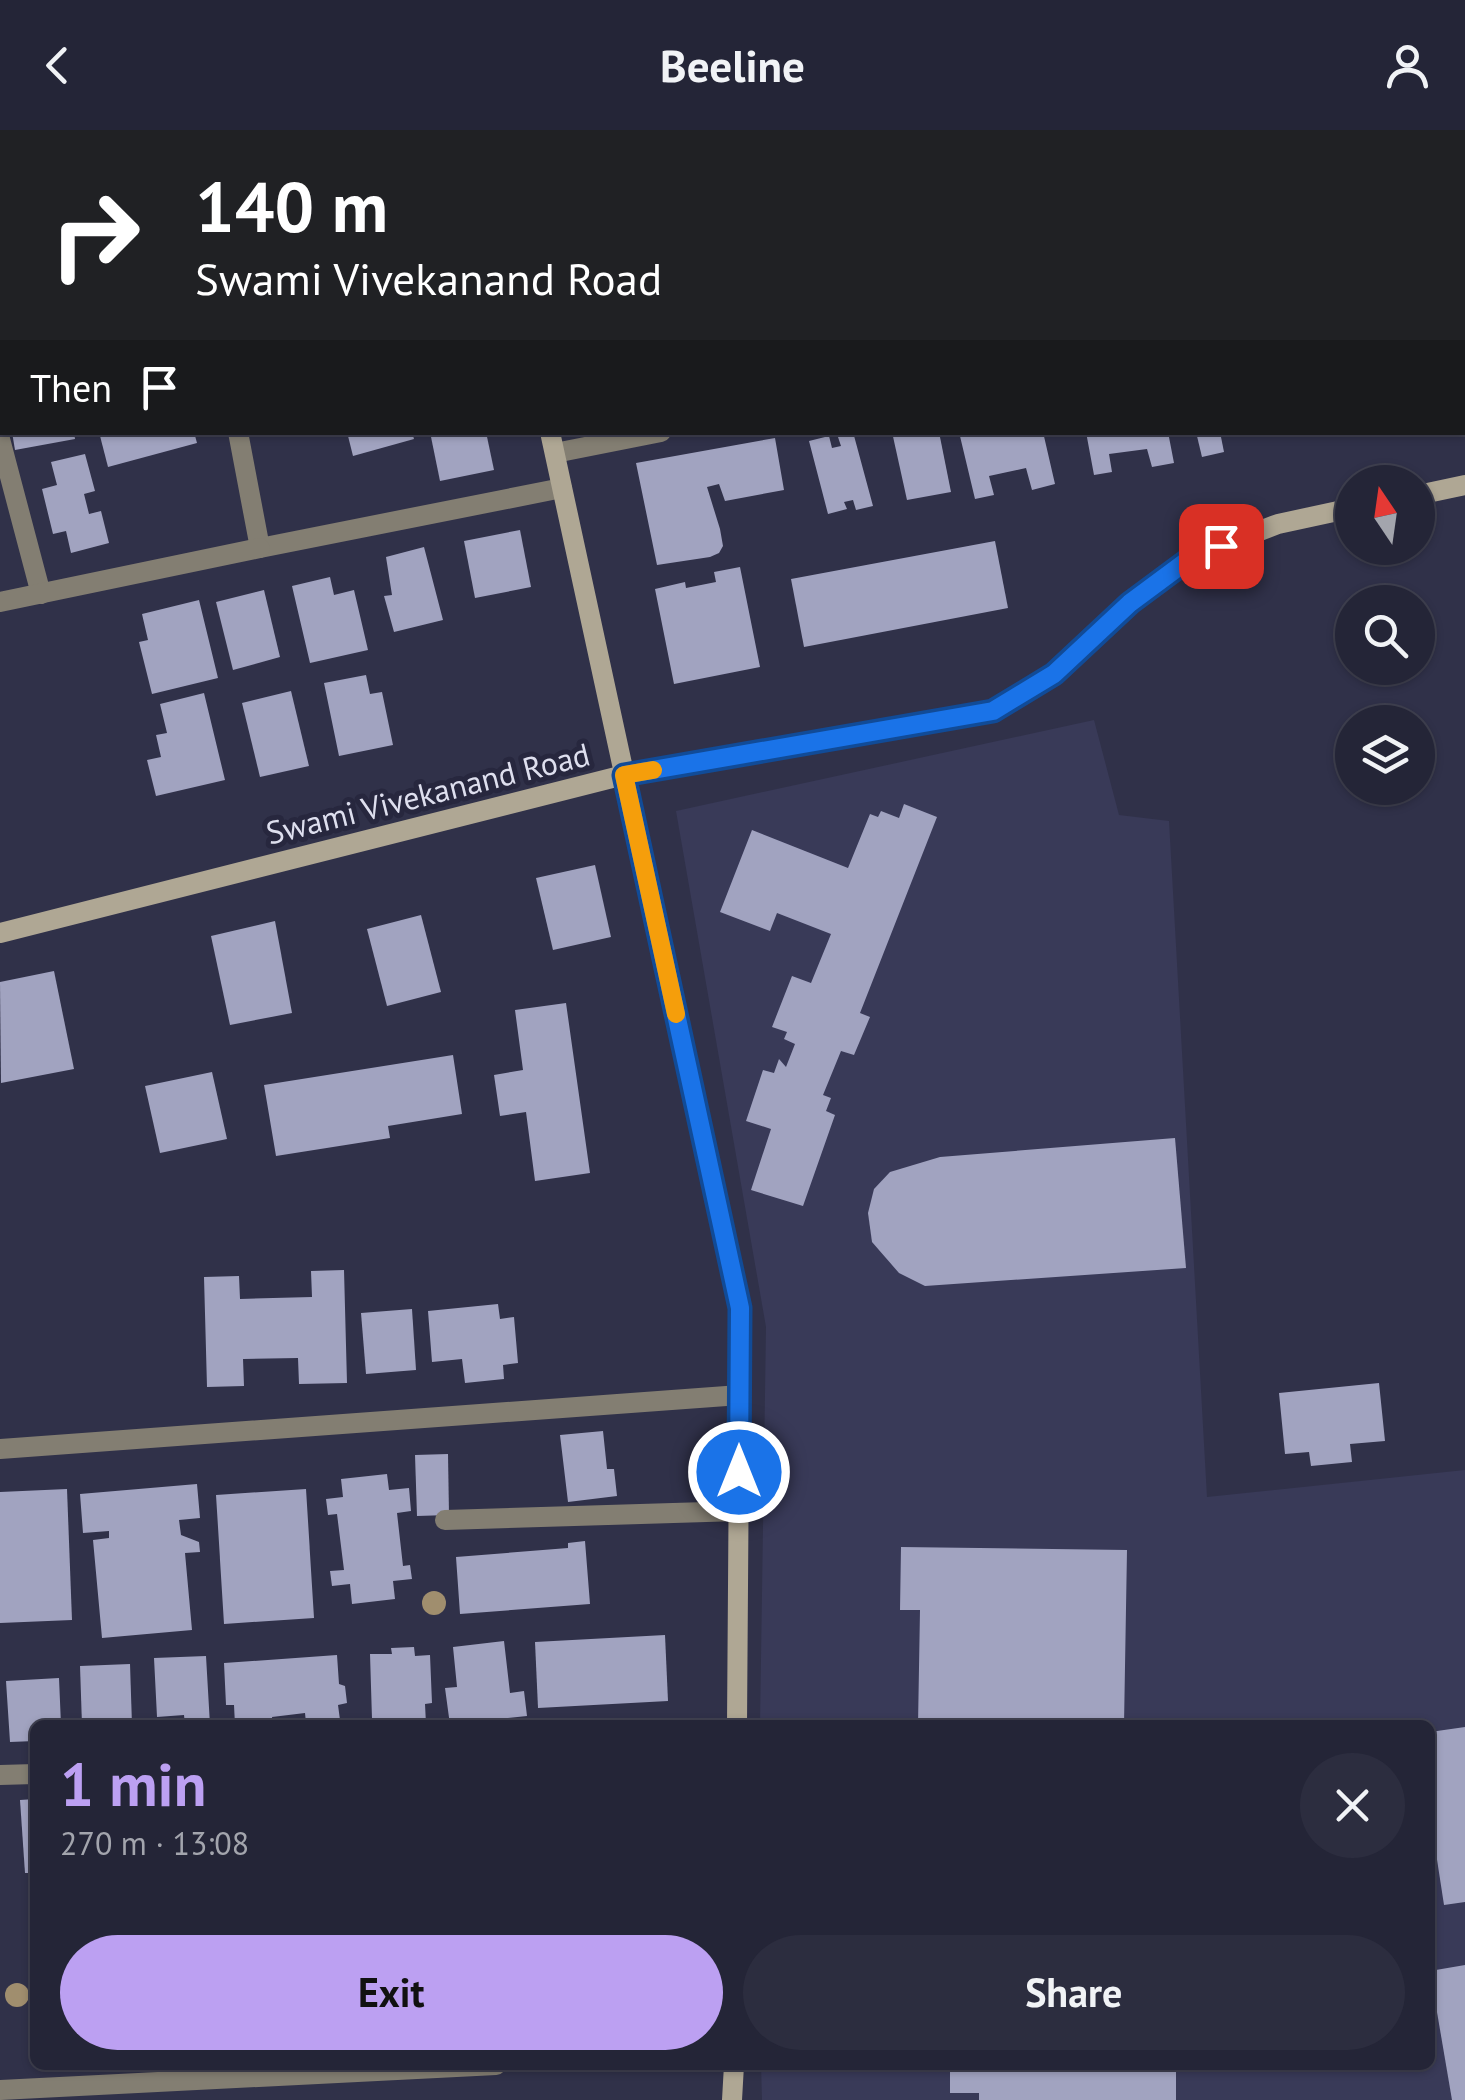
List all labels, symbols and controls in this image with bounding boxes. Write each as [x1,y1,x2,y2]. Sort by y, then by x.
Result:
text: Beeline [660,36,805,94]
icon: back [30,38,85,93]
icon: person [1380,38,1435,93]
text: 140 m [195,161,388,251]
icon: right [30,170,160,300]
text: Swami Vivekanand Road [195,249,662,307]
icon: arrive [132,360,187,415]
text: Then [30,363,112,412]
north arrow [1335,465,1435,565]
map controls [1335,465,1435,805]
pin [1179,504,1264,589]
icon: arrive [1194,519,1249,574]
button: search [1335,585,1435,685]
button: layers [1335,705,1435,805]
street label: Swami Vivekanand Road [262,732,594,854]
position arrow [687,1420,791,1524]
text: 1 min [60,1745,206,1823]
button: close [1300,1753,1405,1858]
text: 270 m · 13:08 [60,1822,249,1864]
button: Exit [60,1935,723,2050]
button: Share [743,1935,1405,2050]

